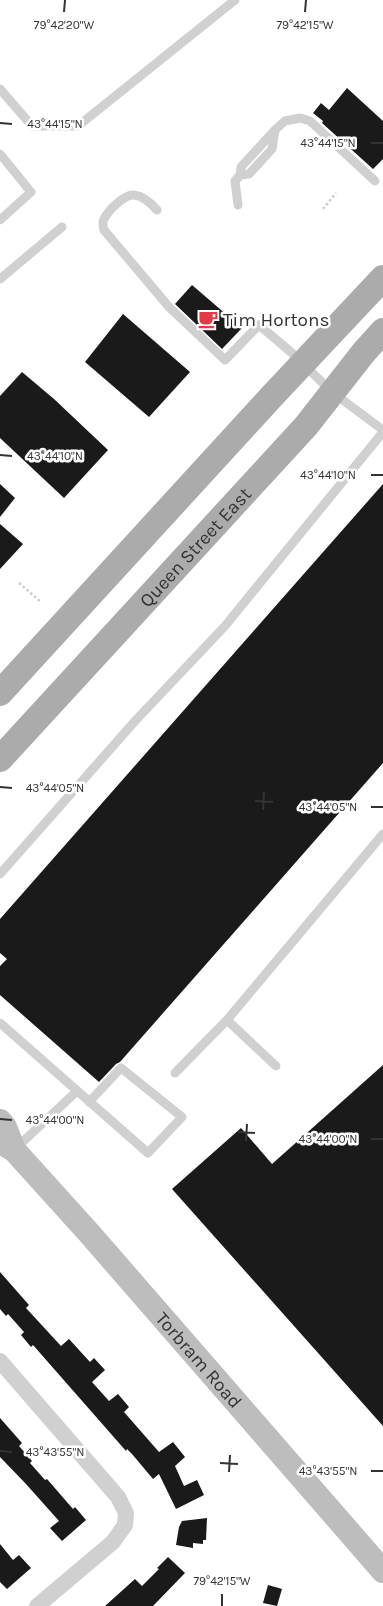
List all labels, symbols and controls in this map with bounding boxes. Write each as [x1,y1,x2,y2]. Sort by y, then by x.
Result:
text: 79°42'20"W [34,18,94,32]
text: 79°42'15"W [276,18,334,32]
text: 43°44'15"N [27,117,83,131]
text: 43°44'15"N [300,136,356,150]
cafe icon: Tim Hortons [197,308,219,330]
place label: Tim Hortons [223,309,329,331]
text: 43°44'10"N [27,449,83,463]
text: 43°44'10"N [300,468,356,482]
street label: Queen Street East [135,483,256,612]
text: 43°44'05"N [26,781,84,795]
text: 43°44'05"N [299,800,357,814]
text: 43°44'00"N [25,1113,85,1127]
text: 43°44'00"N [298,1132,358,1146]
street label: Torbram Road [151,1308,246,1413]
text: 43°43'55"N [26,1445,84,1459]
text: 43°43'55"N [299,1464,357,1478]
text: 79°42'15"W [193,1574,251,1588]

